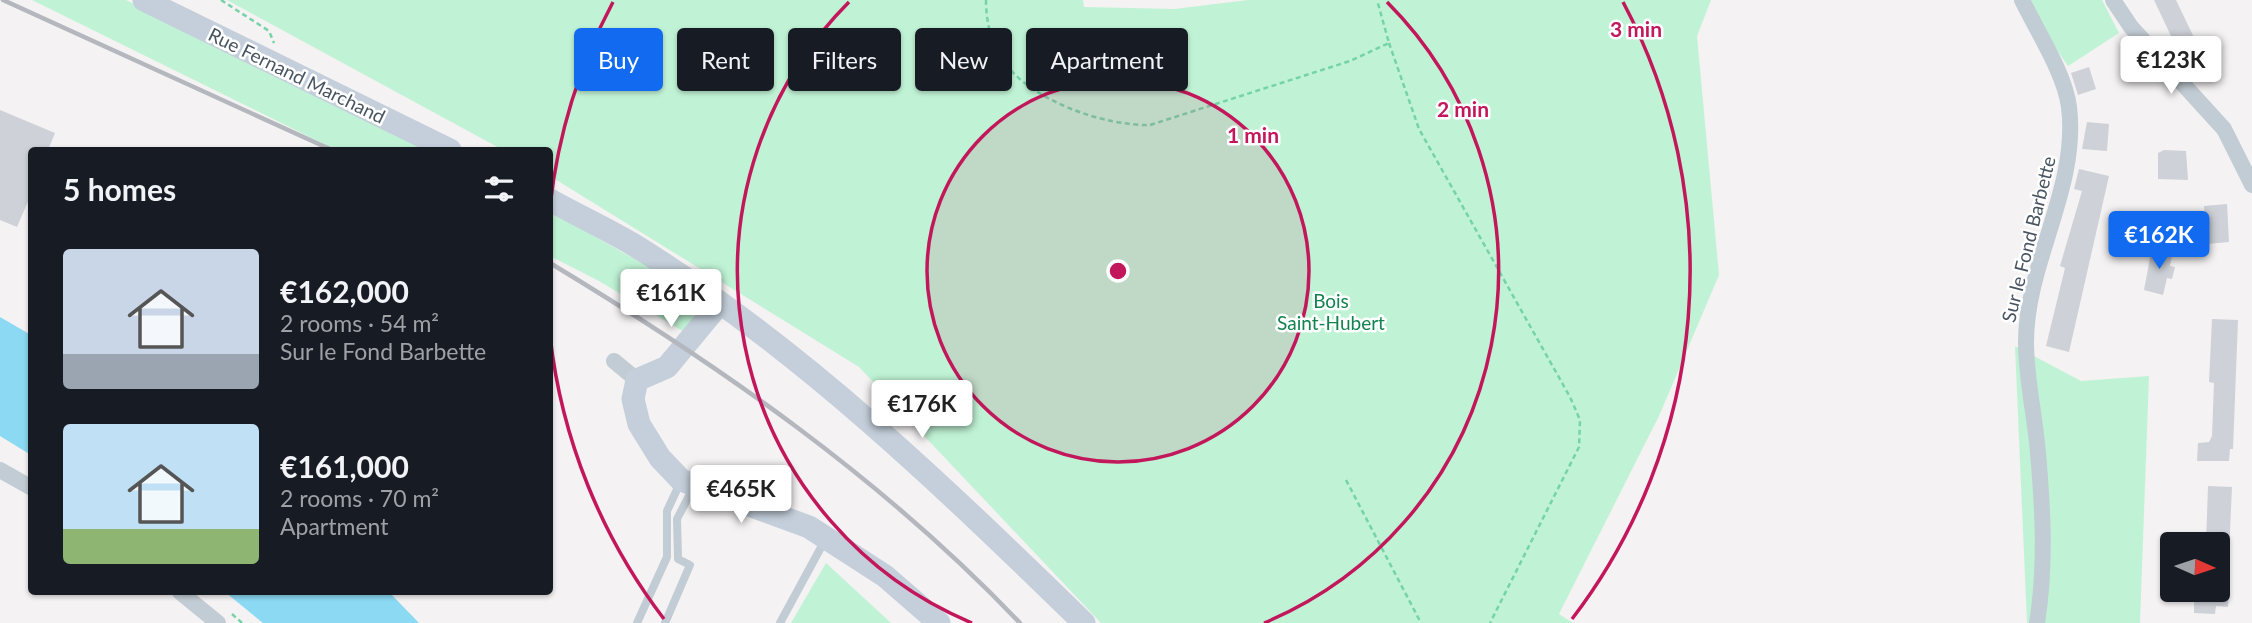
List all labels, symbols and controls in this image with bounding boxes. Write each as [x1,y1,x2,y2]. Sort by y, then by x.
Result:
text: 3 min [1610,16,1662,41]
street label: Rue Fernand Marchand [205,22,389,128]
chip: Buy [574,28,663,91]
chip: Rent [677,28,774,91]
chip: Filters [788,28,901,91]
chip: New [915,28,1012,91]
chip: Apartment [1026,28,1188,91]
pin: €123K [2122,36,2220,96]
text: €123K [2136,45,2206,73]
text: 2 min [1437,96,1489,121]
text: 1 min [1227,122,1279,147]
street label: Sur le Fond Barbette [1996,154,2060,324]
icon: filters [480,170,518,208]
text: 5 homes [63,171,176,207]
pin: €162K [2110,212,2208,271]
text: €162K [2124,220,2194,248]
centre of rings [1106,259,1130,283]
pin: €161K [622,270,720,329]
text: €162,000 [280,273,409,309]
icon: home [119,277,203,361]
text: €161K [636,278,706,306]
park label: Bois Saint-Hubert [1277,289,1385,334]
text: 2 rooms · 54 m² [280,309,439,337]
text: Sur le Fond Barbette [280,337,486,365]
pin: €176K [873,380,971,440]
text: €176K [887,389,957,417]
text: €161,000 [280,448,409,484]
icon: home [119,452,203,536]
pin: €465K [692,466,790,525]
text: €465K [706,474,776,502]
text: 2 rooms · 70 m² [280,484,439,512]
text: Apartment [280,512,388,540]
north arrow [2160,532,2230,602]
map controls [2160,532,2230,602]

